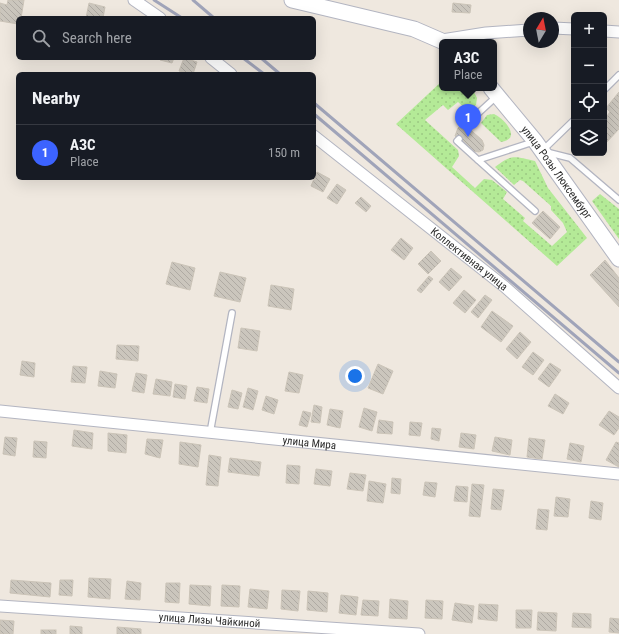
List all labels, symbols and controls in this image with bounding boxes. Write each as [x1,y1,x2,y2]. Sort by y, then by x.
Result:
north arrow [523,12,559,48]
map controls [571,12,607,156]
button: + [571,12,607,48]
search box [16,16,316,60]
icon: search [30,27,52,49]
text: Search here [62,29,132,47]
popup [439,39,497,91]
button: − [571,48,607,84]
text: АЗС [454,49,479,67]
text: Place [454,67,482,82]
button: locate [571,84,607,120]
text: Nearby [32,88,80,108]
pin: 1 [455,104,481,137]
button: layers [571,120,607,156]
street label: улица Розы Люксембург [518,123,595,222]
text: АЗС [70,136,96,154]
text: 1 [42,145,48,160]
text: 150 m [268,145,300,160]
text: Place [70,154,99,169]
street label: Коллективная улица [428,225,510,294]
your location [345,366,365,386]
street label: улица Мира [282,434,337,452]
street label: улица Лизы Чайкиной [158,611,261,630]

